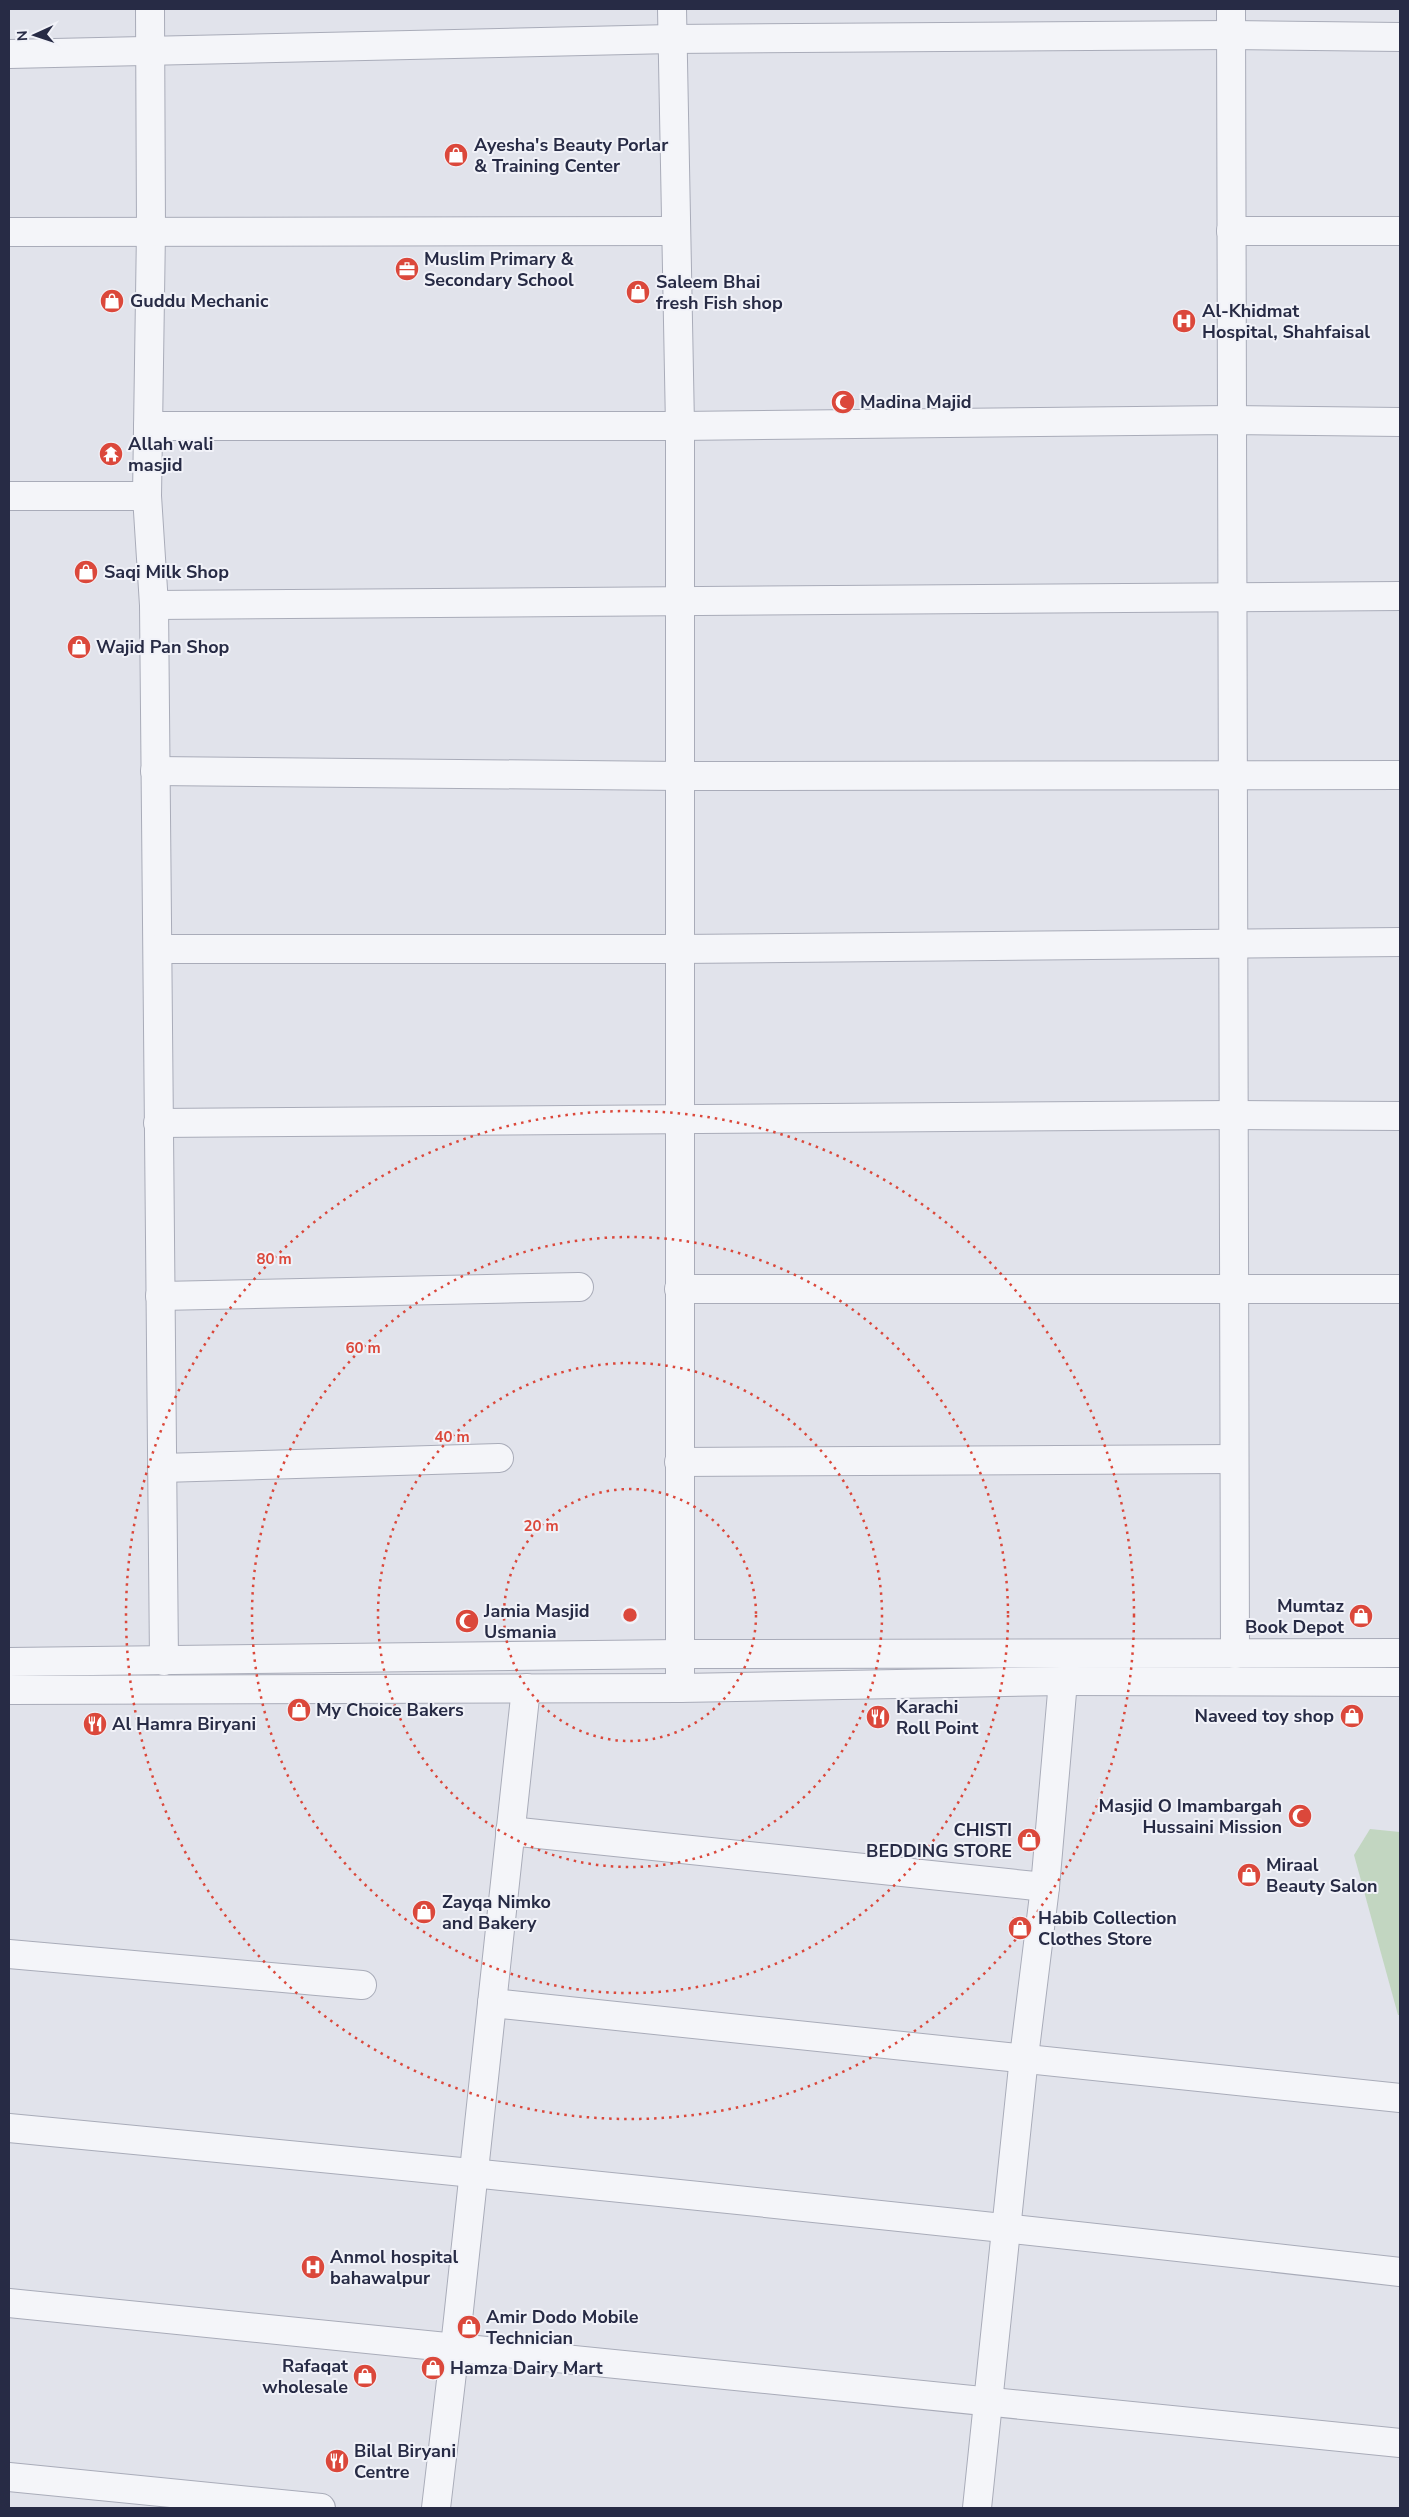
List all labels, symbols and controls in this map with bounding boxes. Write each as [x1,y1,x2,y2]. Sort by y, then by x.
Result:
north arrow [10,10,60,60]
text: N [13,30,32,41]
place label: Ayesha's Beauty Porlar & Training Center [474,133,668,178]
shop icon: Ayesha's Beauty Porlar & Training Center [443,142,469,168]
place label: Muslim Primary & Secondary School [424,247,575,292]
office icon: Muslim Primary & Secondary School [394,256,420,282]
place label: Saleem Bhai fresh Fish shop [656,270,783,315]
shop icon: Saleem Bhai fresh Fish shop [625,279,651,305]
shop icon: Guddu Mechanic [99,288,125,314]
place label: Guddu Mechanic [130,289,269,313]
place label: Al-Khidmat Hospital, Shahfaisal [1202,299,1370,344]
hospital icon: Al-Khidmat Hospital, Shahfaisal [1171,308,1197,334]
mosque icon: Madina Majid [830,389,856,415]
place label: Madina Majid [860,390,972,414]
place label: Allah wali masjid [128,432,213,477]
temple icon: Allah wali masjid [98,441,124,467]
shop icon: Saqi Milk Shop [73,559,99,585]
place label: Saqi Milk Shop [104,560,229,584]
shop icon: Wajid Pan Shop [66,634,92,660]
place label: Wajid Pan Shop [96,635,230,659]
text: 80 m [256,1249,292,1269]
text: 60 m [345,1338,381,1358]
text: 40 m [434,1427,470,1447]
text: 20 m [523,1516,559,1536]
place label: Mumtaz Book Depot [1245,1594,1344,1639]
place label: Jamia Masjid Usmania [483,1599,590,1644]
shop icon: Mumtaz Book Depot [1348,1603,1374,1629]
centre of rings [621,1606,639,1624]
mosque icon: Jamia Masjid Usmania [454,1608,480,1634]
place label: Karachi Roll Point [896,1695,979,1740]
shop icon: My Choice Bakers [286,1697,312,1723]
place label: My Choice Bakers [316,1698,464,1722]
shop icon: Naveed toy shop [1339,1703,1365,1729]
restaurant icon: Karachi Roll Point [865,1704,891,1730]
place label: Naveed toy shop [1194,1704,1334,1728]
restaurant icon: Al Hamra Biryani [82,1711,108,1737]
place label: Al Hamra Biryani [112,1712,256,1736]
place label: Masjid O Imambargah Hussaini Mission [1099,1794,1282,1839]
mosque icon: Masjid O Imambargah Hussaini Mission [1287,1803,1313,1829]
place label: CHISTI BEDDING STORE [866,1818,1012,1863]
shop icon: CHISTI BEDDING STORE [1016,1827,1042,1853]
place label: Miraal Beauty Salon [1266,1853,1378,1898]
shop icon: Miraal Beauty Salon [1236,1862,1262,1888]
place label: Zayqa Nimko and Bakery [442,1890,551,1935]
shop icon: Zayqa Nimko and Bakery [411,1899,437,1925]
place label: Habib Collection Clothes Store [1038,1906,1177,1951]
shop icon: Habib Collection Clothes Store [1007,1915,1033,1941]
place label: Anmol hospital bahawalpur [330,2245,459,2290]
hospital icon: Anmol hospital bahawalpur [300,2254,326,2280]
place label: Amir Dodo Mobile Technician [486,2305,639,2350]
shop icon: Amir Dodo Mobile Technician [456,2314,482,2340]
place label: Rafaqat wholesale [262,2354,348,2399]
shop icon: Hamza Dairy Mart [420,2355,446,2381]
place label: Hamza Dairy Mart [450,2356,603,2380]
shop icon: Rafaqat wholesale [352,2363,378,2389]
place label: Bilal Biryani Centre [354,2439,456,2484]
restaurant icon: Bilal Biryani Centre [324,2448,350,2474]

